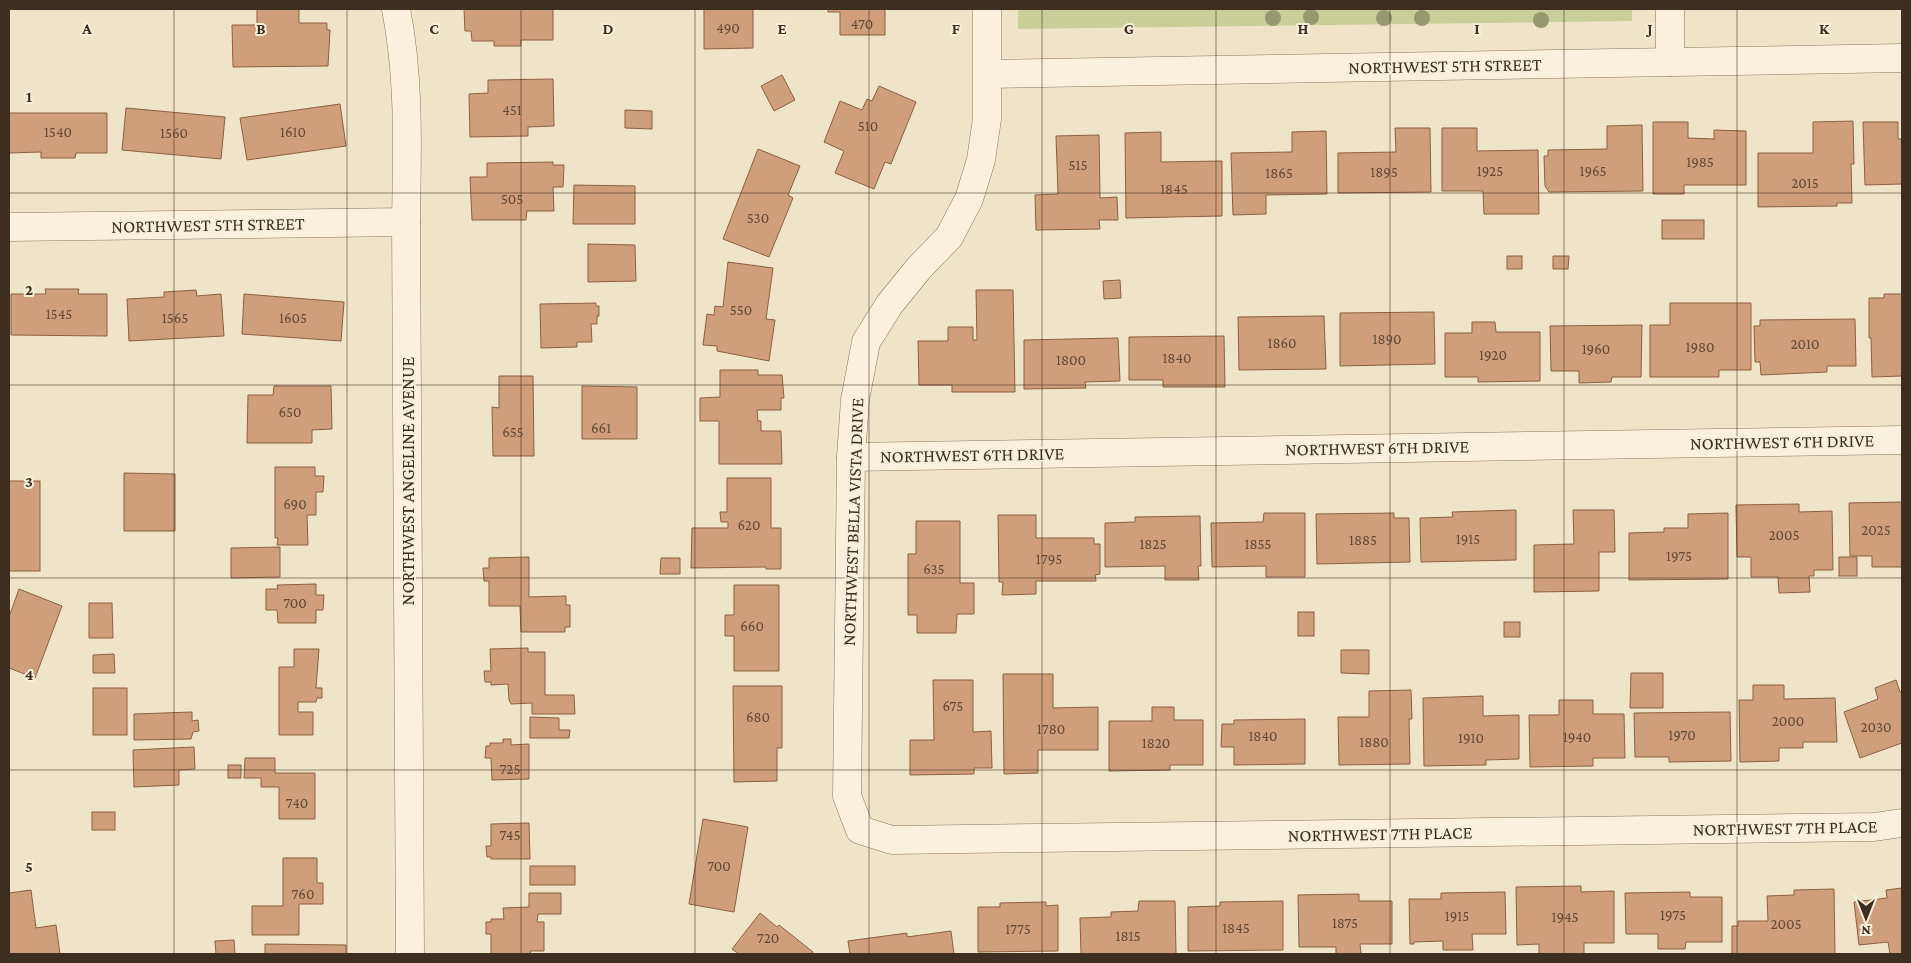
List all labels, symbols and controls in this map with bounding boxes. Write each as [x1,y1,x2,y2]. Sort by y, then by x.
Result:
house number: 470 [851,16,873,32]
text: A [81,20,92,37]
text: B [256,20,266,37]
text: C [429,20,439,37]
text: D [602,20,614,37]
house number: 490 [716,20,740,36]
text: E [777,20,787,37]
text: F [952,20,961,37]
text: G [1124,20,1134,37]
text: H [1298,20,1309,37]
text: I [1474,20,1480,37]
text: J [1645,20,1653,37]
text: K [1819,20,1830,37]
street label: NORTHWEST 5TH STREET [1348,54,1542,78]
text: 1 [26,88,32,105]
house number: 451 [502,102,522,118]
house number: 510 [858,118,878,134]
house number: 1540 [44,124,72,140]
house number: 1610 [280,124,306,140]
house number: 1560 [160,125,188,141]
house number: 1985 [1686,154,1714,170]
house number: 515 [1068,157,1088,173]
house number: 1925 [1477,163,1503,179]
house number: 1965 [1579,163,1607,179]
house number: 1895 [1370,164,1398,180]
house number: 1865 [1265,165,1293,181]
house number: 2015 [1791,175,1819,191]
house number: 1845 [1160,181,1188,197]
house number: 505 [501,191,523,207]
house number: 530 [747,210,769,226]
street label: NORTHWEST 5TH STREET [111,213,305,237]
text: 2 [25,281,33,298]
house number: 550 [730,302,752,318]
house number: 1545 [46,306,72,322]
house number: 1565 [162,310,188,326]
house number: 1605 [279,310,307,326]
house number: 1890 [1372,331,1402,347]
house number: 1860 [1267,335,1297,351]
house number: 2010 [1790,336,1820,352]
house number: 1980 [1685,339,1715,355]
house number: 1960 [1582,341,1610,357]
house number: 1920 [1479,347,1507,363]
house number: 1840 [1162,350,1192,366]
house number: 1800 [1056,352,1086,368]
street label: NORTHWEST ANGELINE AVENUE [398,356,418,605]
street label: NORTHWEST BELLA VISTA DRIVE [839,397,867,646]
house number: 650 [279,404,301,420]
house number: 661 [591,420,611,436]
house number: 655 [502,424,524,440]
street label: NORTHWEST 6TH DRIVE [1690,430,1875,454]
street label: NORTHWEST 6TH DRIVE [1285,436,1470,460]
street label: NORTHWEST 6TH DRIVE [880,443,1065,467]
text: 3 [25,473,33,490]
house number: 690 [283,496,307,512]
house number: 620 [738,517,760,533]
house number: 2025 [1861,522,1891,538]
house number: 2005 [1768,527,1800,543]
house number: 1915 [1456,531,1480,547]
house number: 1885 [1349,532,1377,548]
house number: 1825 [1139,536,1167,552]
house number: 1855 [1245,536,1271,552]
house number: 1975 [1666,548,1692,564]
house number: 1795 [1036,551,1062,567]
house number: 635 [923,561,945,577]
house number: 700 [283,595,307,611]
house number: 660 [740,618,764,634]
text: 4 [25,666,34,683]
house number: 675 [943,698,963,714]
house number: 680 [746,709,770,725]
house number: 2000 [1772,713,1804,729]
house number: 2030 [1860,719,1892,735]
house number: 1780 [1037,721,1065,737]
house number: 1970 [1668,727,1696,743]
house number: 1840 [1248,728,1278,744]
house number: 1940 [1563,729,1591,745]
house number: 1910 [1458,730,1484,746]
house number: 1880 [1359,734,1389,750]
house number: 1820 [1142,735,1170,751]
house number: 725 [499,761,521,777]
house number: 740 [286,795,308,811]
street label: NORTHWEST 7TH PLACE [1692,816,1878,840]
street label: NORTHWEST 7TH PLACE [1287,822,1473,846]
house number: 745 [499,827,521,843]
text: 5 [25,858,33,875]
house number: 700 [707,858,731,874]
house number: 760 [292,886,314,902]
north arrow [1841,893,1891,943]
house number: 1975 [1660,907,1686,923]
house number: 1915 [1445,908,1469,924]
house number: 1945 [1551,909,1579,925]
house number: 1875 [1332,915,1358,931]
house number: 2005 [1770,916,1802,932]
house number: 1845 [1222,920,1250,936]
house number: 1775 [1005,921,1031,937]
text: N [1861,923,1871,939]
house number: 1815 [1115,928,1141,944]
house number: 720 [757,930,779,946]

